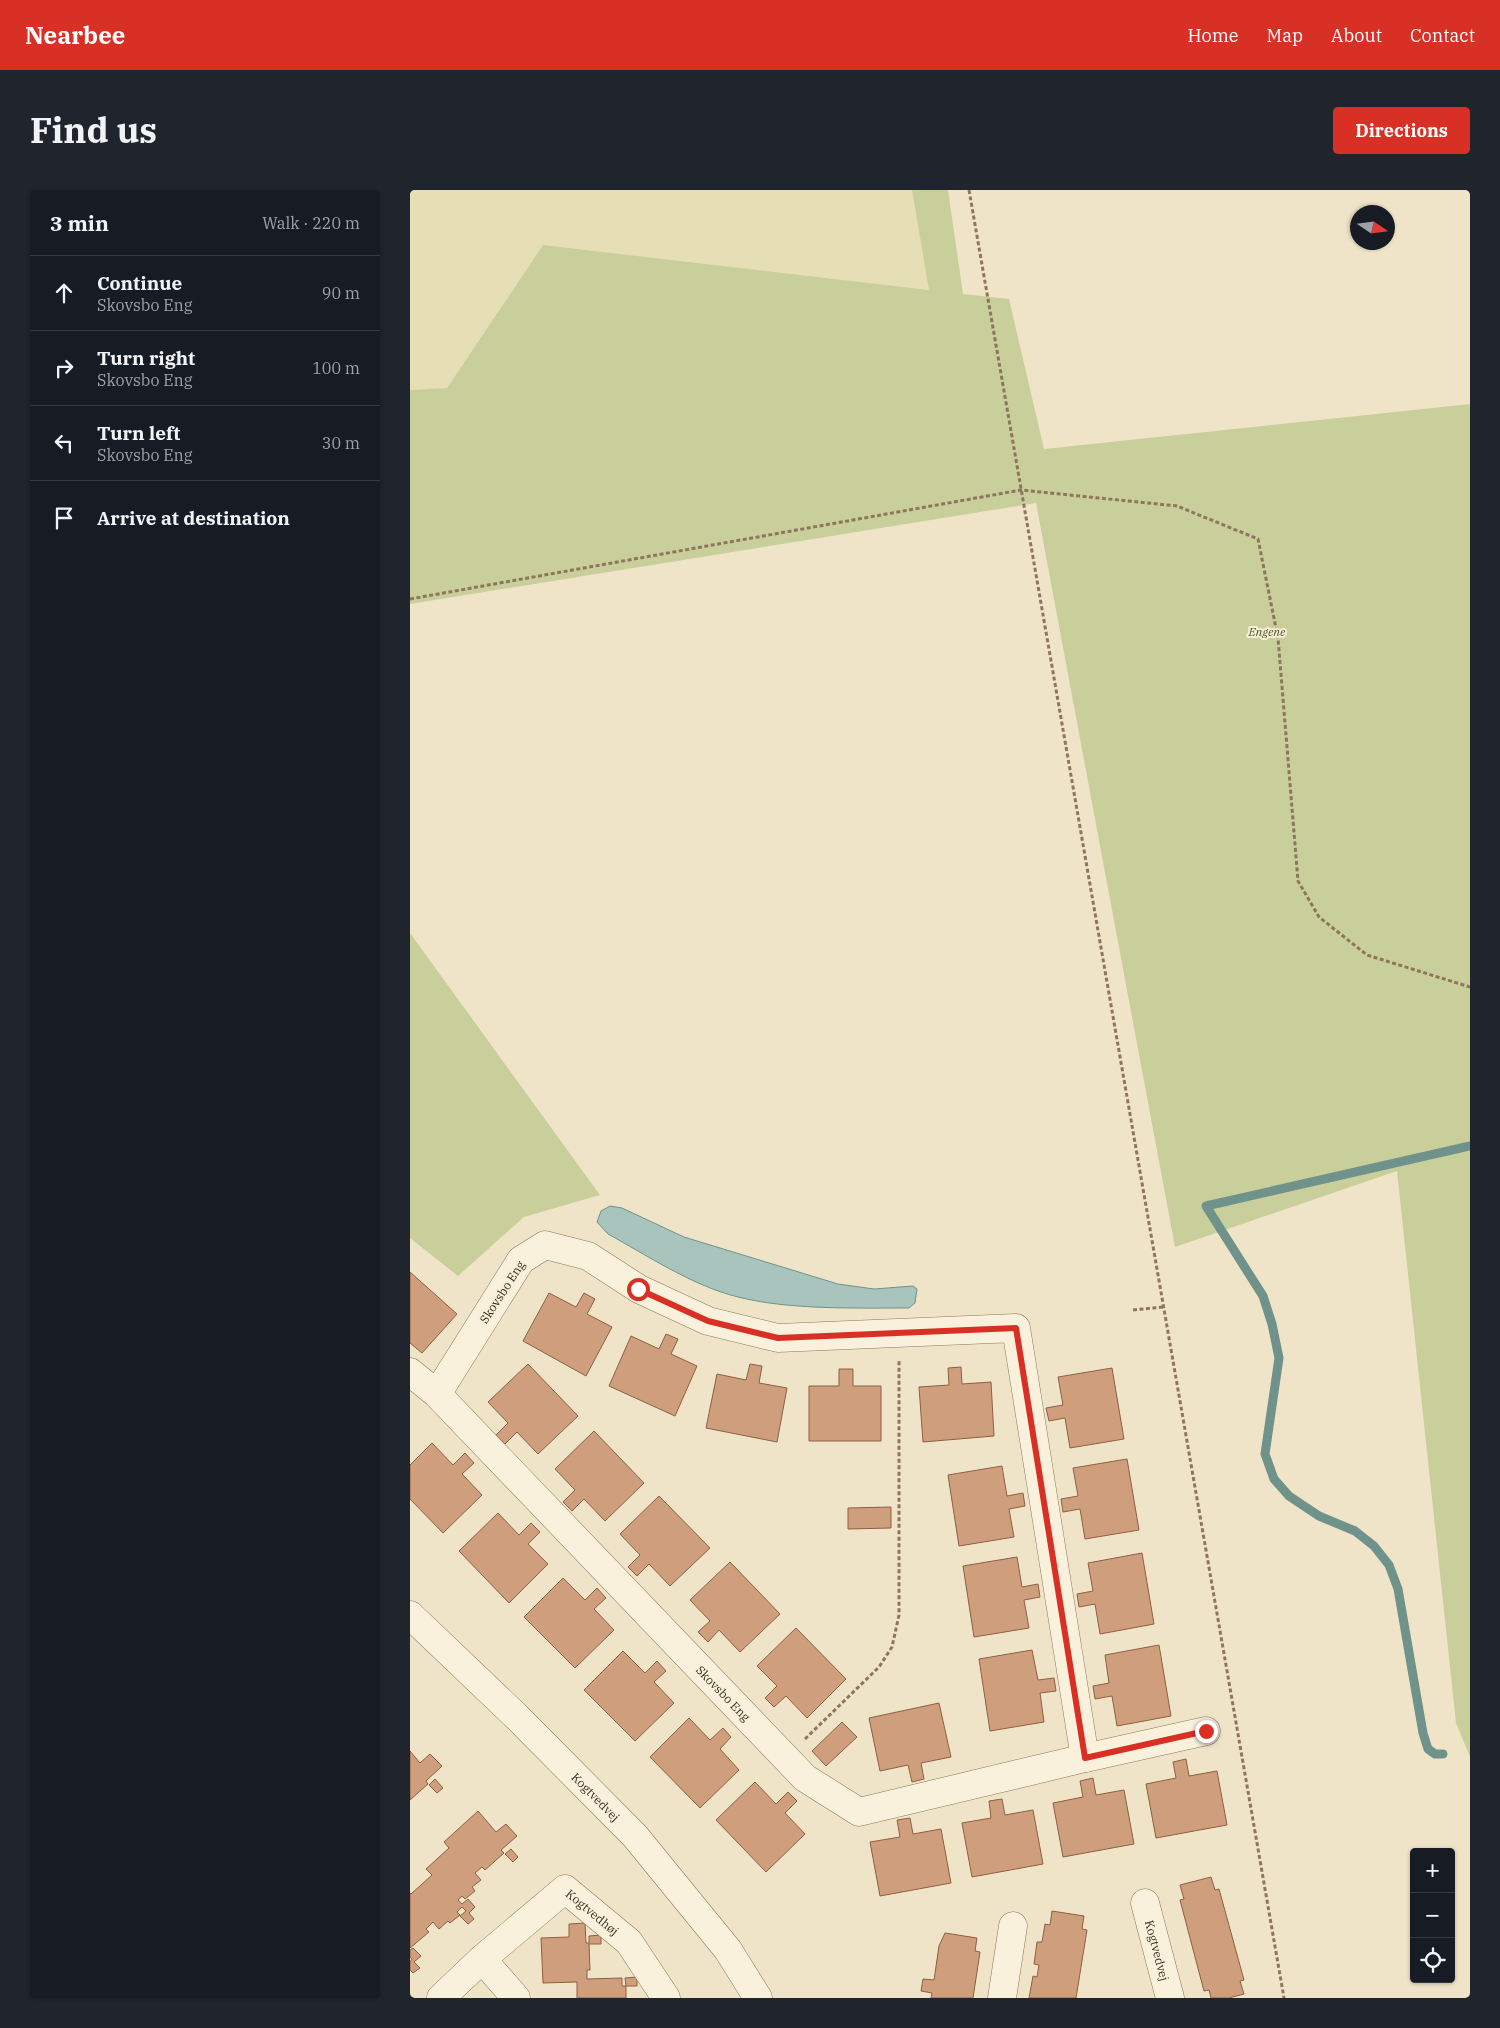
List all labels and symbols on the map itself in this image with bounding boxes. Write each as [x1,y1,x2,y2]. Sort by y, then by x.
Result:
north arrow [1350,205,1395,250]
park label: Engene [1248,624,1286,639]
street label: Skovsbo Eng [476,1258,528,1326]
route start [627,1278,650,1301]
street label: Skovsbo Eng [693,1662,754,1724]
route end [1195,1720,1218,1743]
street label: Kogtvedvej [569,1769,623,1824]
street label: Kogtvedhøj [563,1886,622,1938]
street label: Kogtvedvej [1142,1918,1173,1982]

